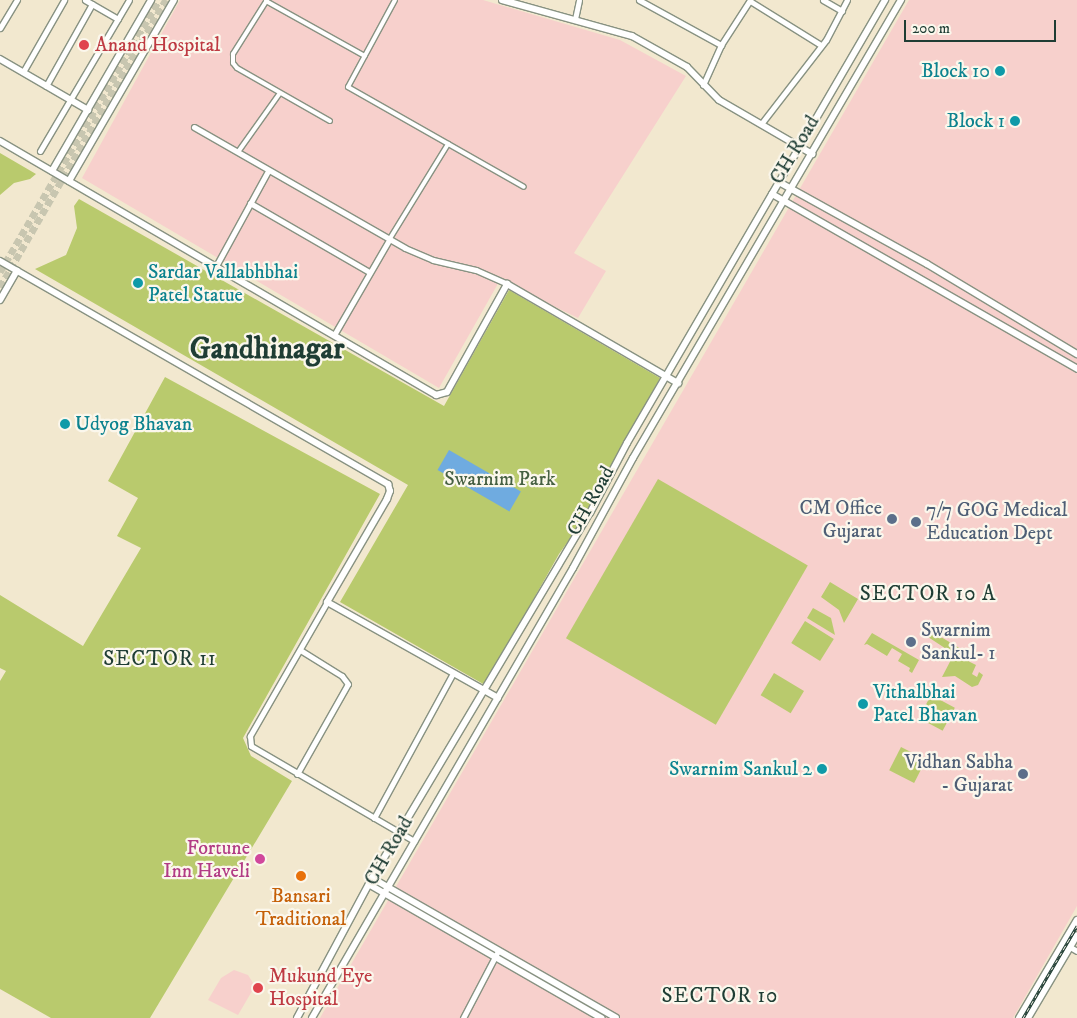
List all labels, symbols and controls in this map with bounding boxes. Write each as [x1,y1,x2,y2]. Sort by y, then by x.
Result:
scale bar [907,10,1060,42]
text: 200 m [912,19,950,38]
place label: Anand Hospital [95,33,220,57]
marker: Anand Hospital [77,38,91,52]
place label: Block 10 [921,59,990,83]
marker: Block 10 [994,65,1006,77]
place label: Block 1 [947,109,1005,133]
street label: CH Road [765,111,825,189]
marker: Block 1 [1009,115,1021,127]
place label: Sardar Vallabhbhai Patel Statue [148,260,298,307]
marker: Sardar Vallabhbhai Patel Statue [132,277,144,289]
district label: Gandhinagar [190,332,344,368]
place label: Udyog Bhavan [75,412,192,436]
marker: Udyog Bhavan [59,418,71,430]
street label: CH Road [562,462,620,540]
park label: Swarnim Park [444,467,556,491]
place label: CM Office Gujarat [799,496,882,543]
place label: 7/7 GOG Medical Education Dept [926,499,1068,546]
marker: CM Office Gujarat [886,513,898,525]
marker: 7/7 GOG Medical Education Dept [910,516,922,528]
district label: SECTOR 10 A [858,581,998,607]
place label: Swarnim Sankul- 1 [921,618,996,665]
marker: Swarnim Sankul- 1 [905,636,917,648]
district label: SECTOR 11 [102,646,218,672]
place label: Vithalbhai Patel Bhavan [873,680,977,727]
marker: Vithalbhai Patel Bhavan [857,698,869,710]
place label: Vidhan Sabha - Gujarat [904,750,1013,797]
place label: Swarnim Sankul 2 [669,757,812,781]
marker: Swarnim Sankul 2 [816,763,828,775]
marker: Vidhan Sabha - Gujarat [1017,768,1029,780]
street label: CH Road [360,812,418,890]
place label: Fortune Inn Haveli [163,836,250,883]
marker: Fortune Inn Haveli [254,853,266,865]
marker: Bansari Traditional [295,870,307,882]
place label: Bansari Traditional [256,884,346,931]
place label: Mukund Eye Hospital [269,964,372,1011]
marker: Mukund Eye Hospital [251,981,265,995]
district label: SECTOR 10 [660,983,780,1009]

